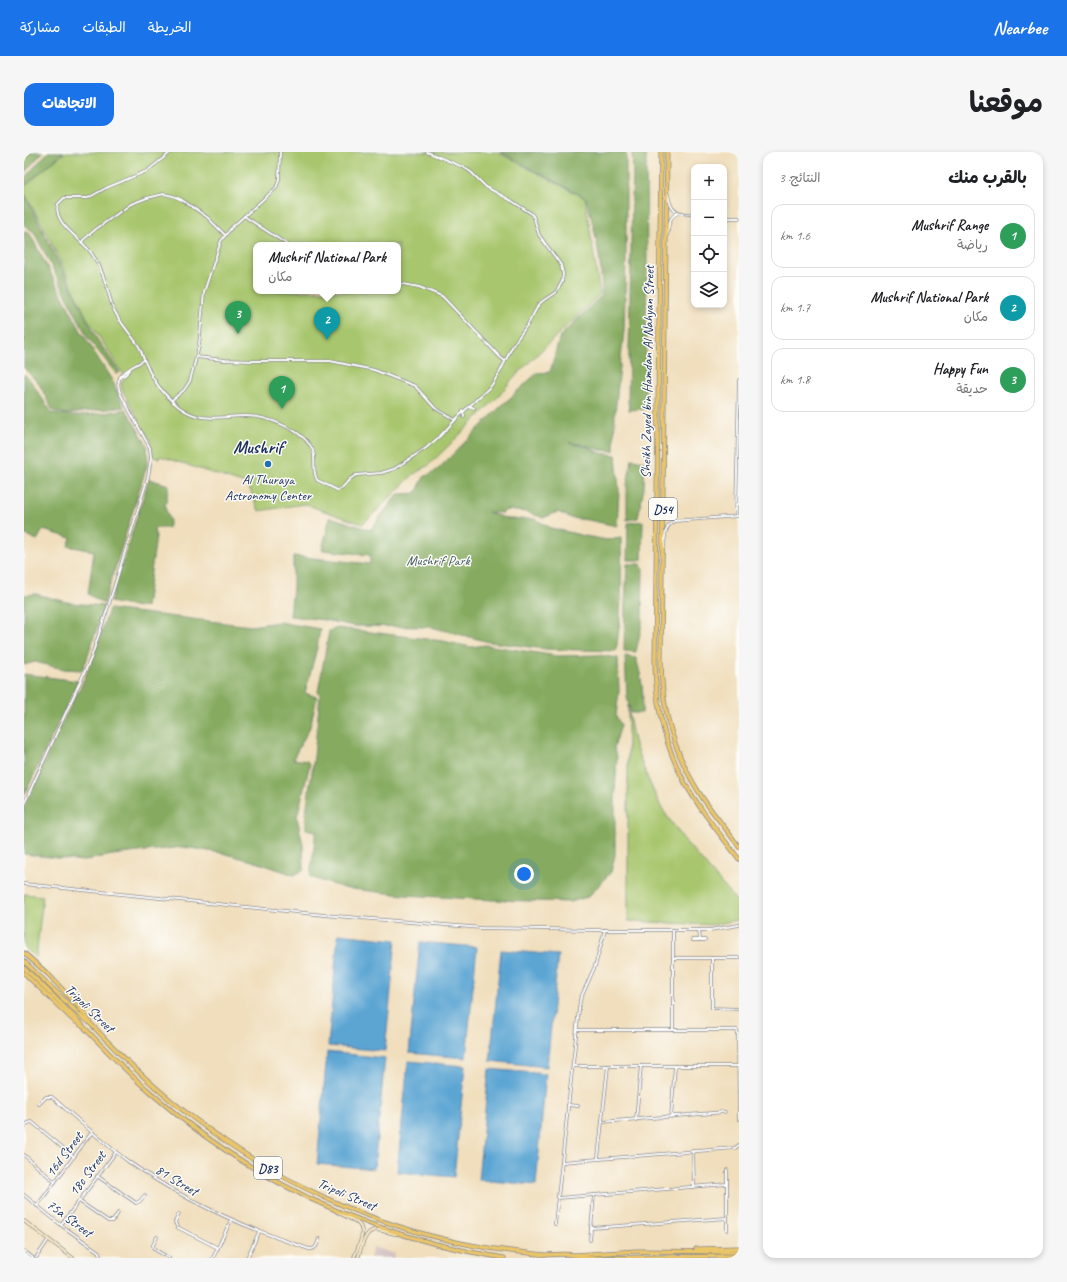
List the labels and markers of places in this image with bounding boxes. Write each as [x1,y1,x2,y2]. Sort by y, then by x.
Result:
pin: 3 [225,301,251,334]
pin: 2 [314,307,340,340]
pin: 1 [269,376,295,409]
marker: Al Thuraya Astronomy Center [263,459,273,469]
place label: Al Thuraya Astronomy Center [225,471,312,504]

